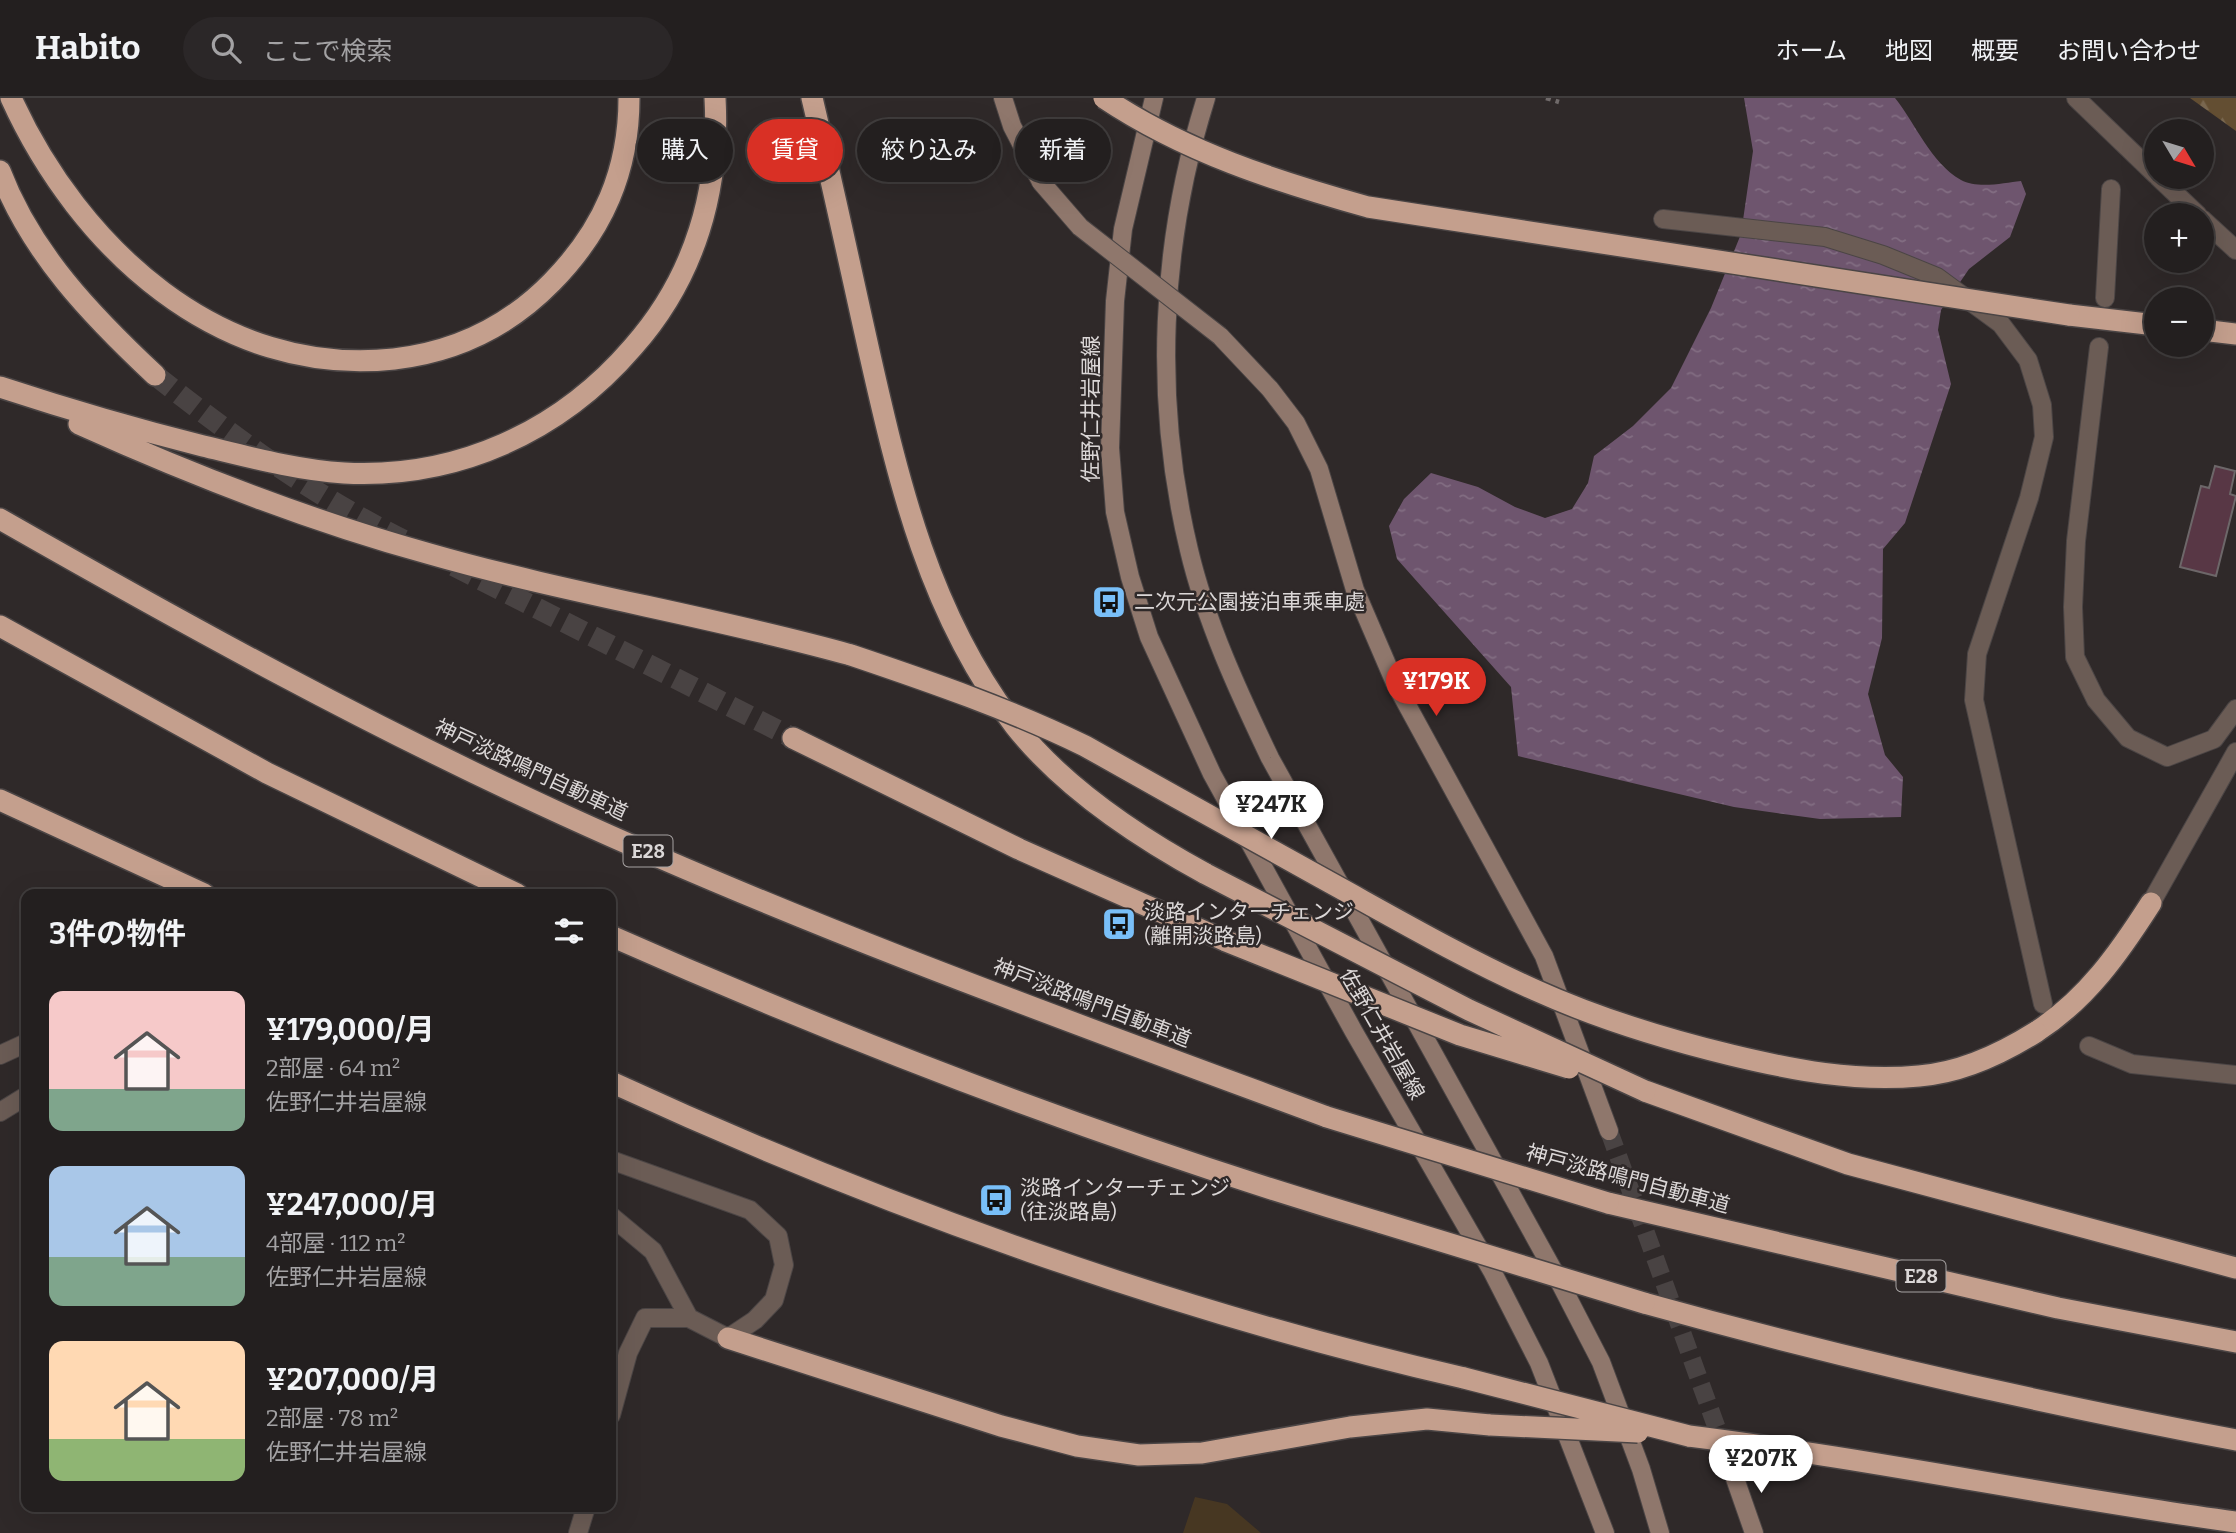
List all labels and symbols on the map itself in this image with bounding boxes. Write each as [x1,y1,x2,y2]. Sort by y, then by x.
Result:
north arrow [2144,119,2214,189]
street label: 佐野仁井岩屋線 [1078,336,1104,483]
bus stop icon: 二次元公園接泊車乘車處 [1090,583,1128,621]
place label: 二次元公園接泊車乘車處 [1134,589,1365,615]
pin: ¥179K [1387,658,1485,718]
street label: 神戸淡路鳴門自動車道 [430,714,632,826]
pin: ¥247K [1222,782,1320,841]
road number: E28 [624,836,672,866]
place label: 淡路インターチェンジ (離開淡路島) [1144,899,1354,949]
bus stop icon: 淡路インターチェンジ (離開淡路島) [1100,905,1138,943]
street label: 神戸淡路鳴門自動車道 [989,953,1195,1053]
street label: 佐野仁井岩屋線 [1334,964,1430,1104]
street label: 神戸淡路鳴門自動車道 [1523,1139,1733,1219]
place label: 淡路インターチェンジ (往淡路島) [1020,1175,1230,1225]
bus stop icon: 淡路インターチェンジ (往淡路島) [977,1181,1015,1219]
road number: E28 [1896,1260,1946,1292]
pin: ¥207K [1712,1436,1810,1495]

